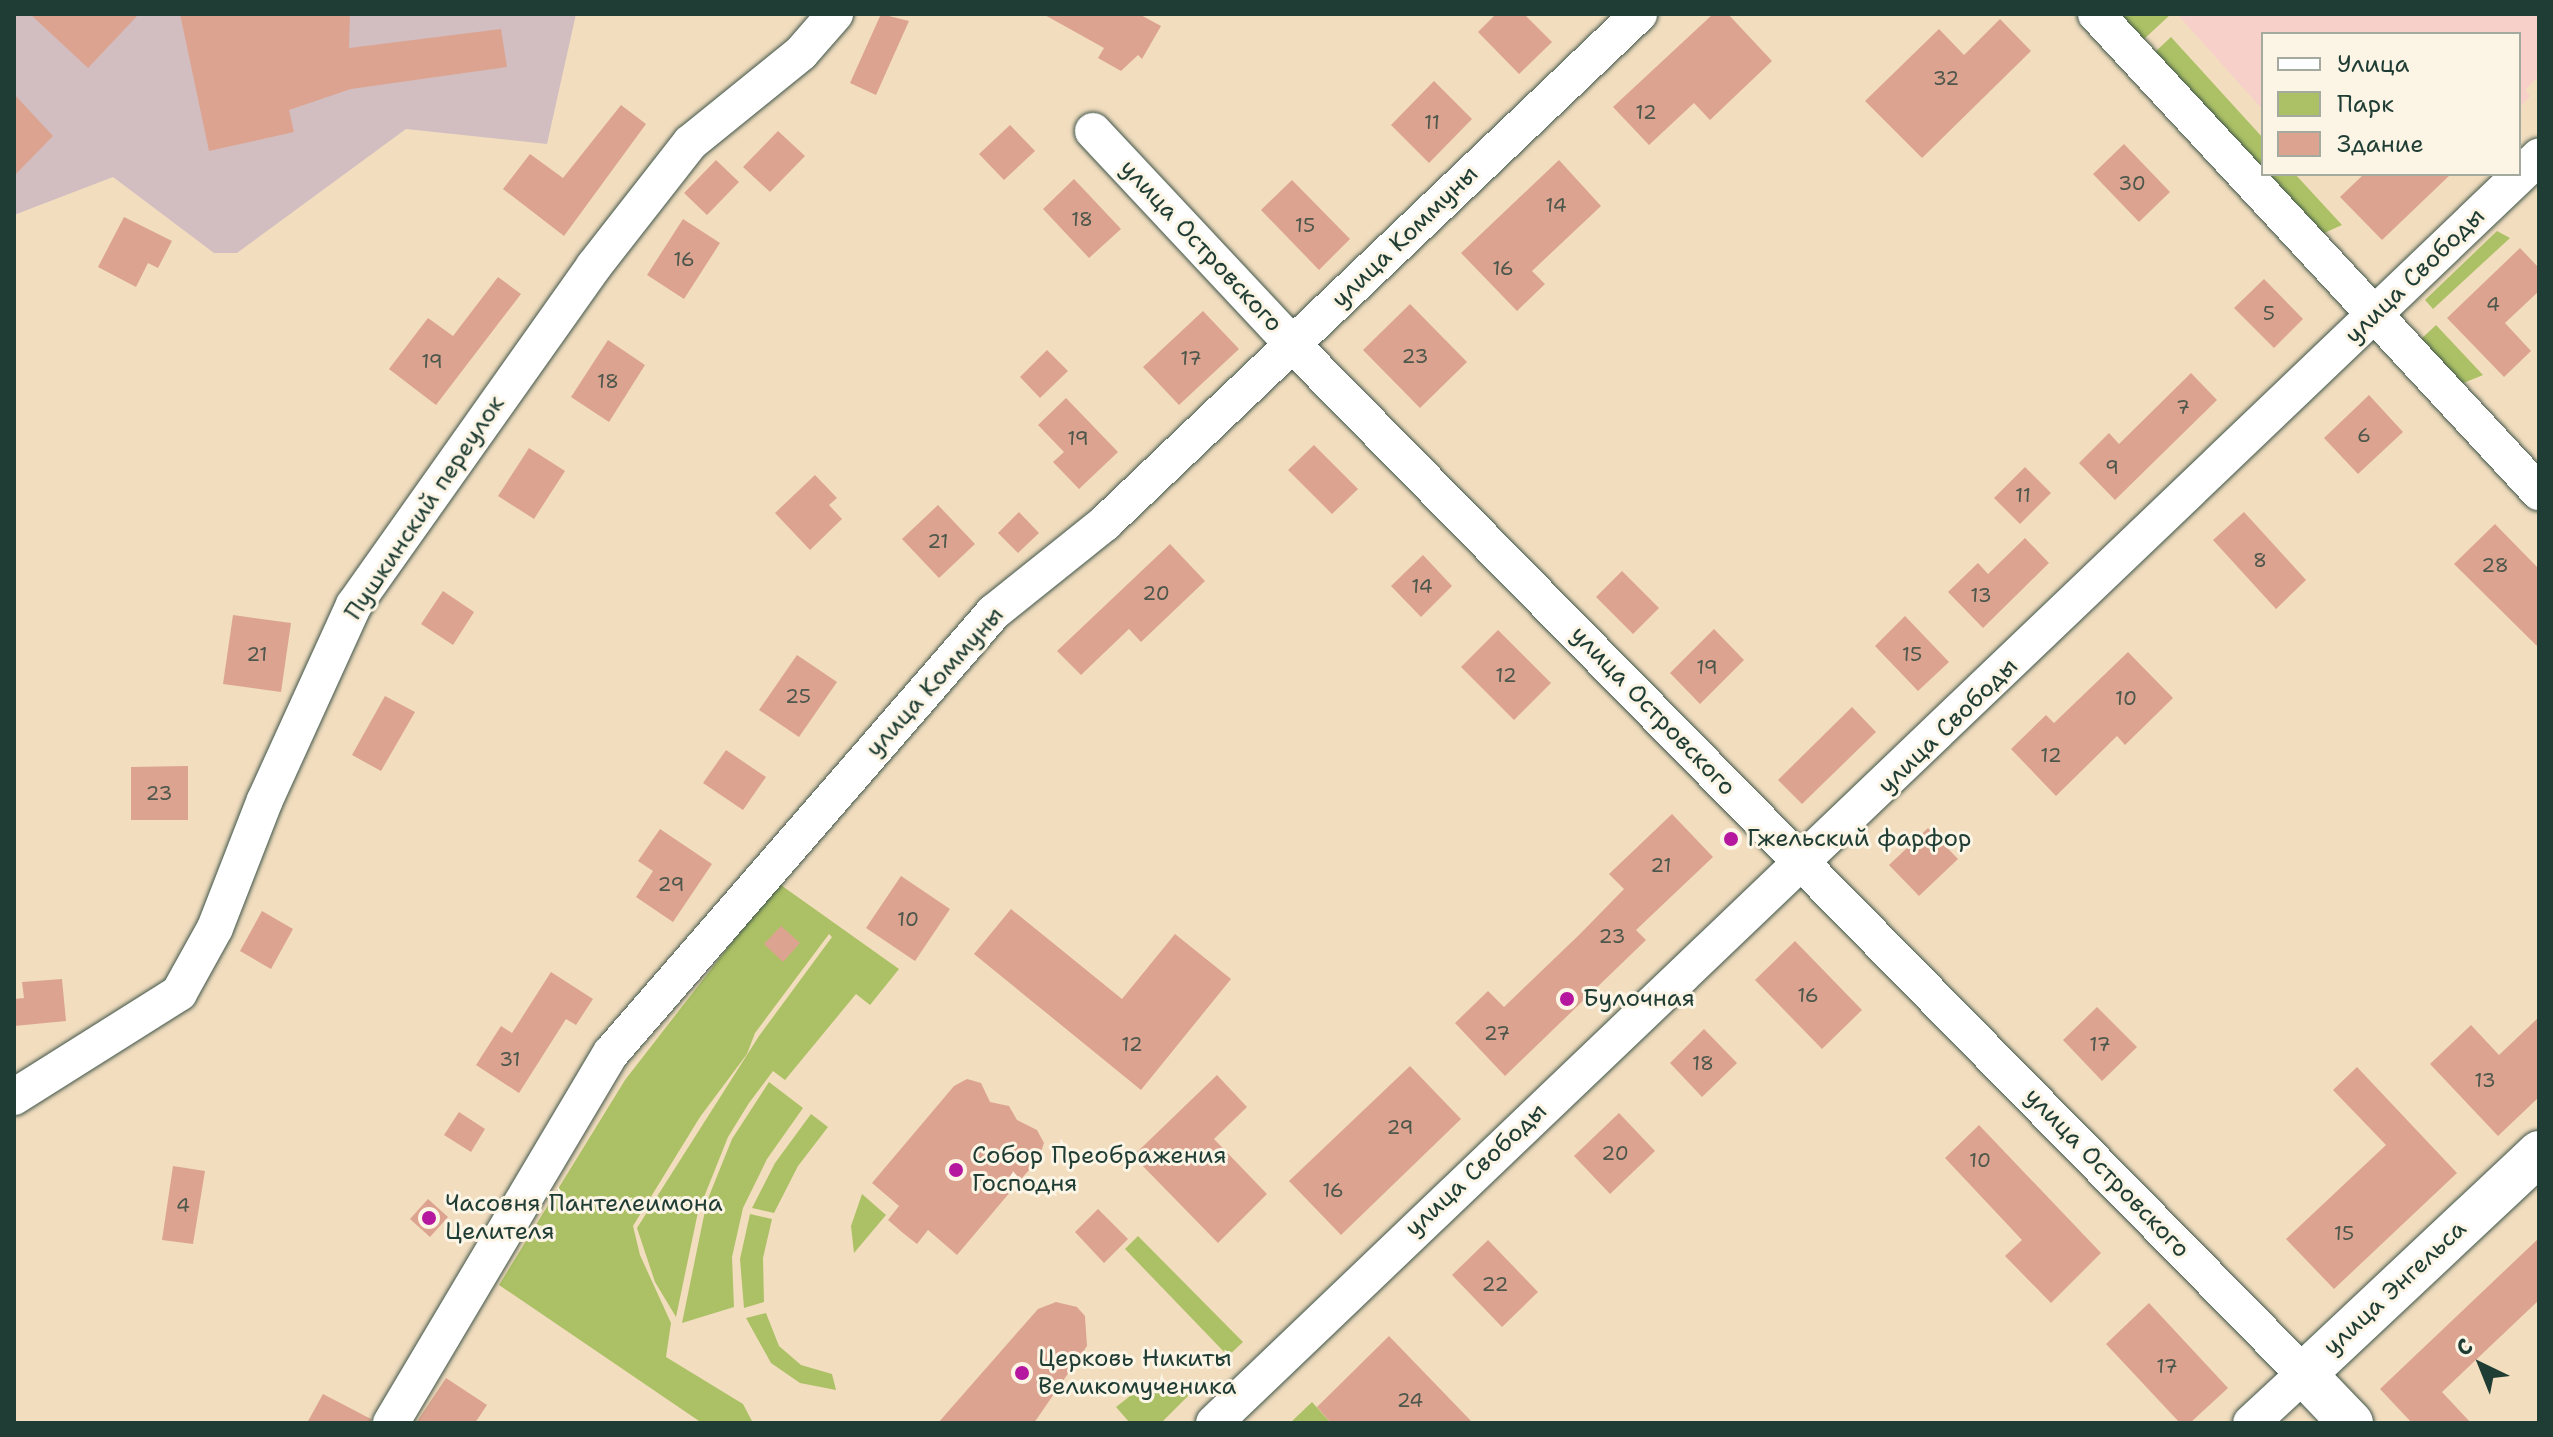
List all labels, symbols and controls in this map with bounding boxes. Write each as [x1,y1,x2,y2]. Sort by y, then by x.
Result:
legend [2261,32,2521,176]
text: Улица [2337,48,2410,80]
house number: 32 [1933,66,1959,90]
text: Парк [2337,88,2394,120]
house number: 12 [1635,100,1657,124]
house number: 11 [1424,110,1440,134]
text: Здание [2337,128,2424,160]
street label: улица Островского [1114,154,1288,338]
street label: улица Коммуны [1326,160,1484,314]
house number: 30 [2118,171,2146,195]
house number: 14 [1545,193,1567,217]
street label: улица Свободы [2339,202,2491,350]
house number: 18 [1071,207,1093,231]
house number: 15 [1295,213,1315,237]
house number: 16 [673,247,695,271]
house number: 16 [1492,256,1514,280]
house number: 4 [2486,292,2500,316]
house number: 5 [2263,301,2275,325]
house number: 23 [1402,344,1428,368]
house number: 17 [1180,346,1202,370]
house number: 19 [421,349,443,373]
house number: 18 [597,369,619,393]
street label: Пушкинский переулок [339,390,511,626]
house number: 7 [2176,395,2190,419]
house number: 6 [2357,423,2371,447]
house number: 19 [1067,426,1089,450]
house number: 9 [2105,455,2119,479]
house number: 11 [2015,483,2031,507]
house number: 21 [927,529,949,553]
house number: 8 [2253,548,2267,572]
house number: 28 [2481,553,2509,577]
house number: 14 [1411,574,1433,598]
house number: 20 [1142,581,1170,605]
house number: 13 [1970,583,1992,607]
street label: улица Коммуны [860,601,1010,763]
street label: улица Островского [1565,620,1741,802]
house number: 21 [246,642,268,666]
house number: 15 [1902,642,1922,666]
street label: улица Свободы [1872,652,2024,800]
house number: 19 [1696,655,1718,679]
house number: 12 [1495,663,1517,687]
house number: 25 [785,684,811,708]
house number: 10 [2115,686,2137,710]
house number: 12 [2040,743,2062,767]
house number: 23 [146,781,172,805]
place label: Гжельский фарфор [1747,825,1972,853]
marker: Гжельский фарфор [1722,830,1740,848]
house number: 21 [1650,853,1672,877]
house number: 29 [658,872,684,896]
house number: 10 [897,907,919,931]
house number: 23 [1599,924,1625,948]
house number: 16 [1797,983,1819,1007]
place label: Булочная [1583,985,1695,1013]
marker: Булочная [1558,990,1576,1008]
house number: 27 [1484,1021,1510,1045]
house number: 12 [1121,1032,1143,1056]
house number: 17 [2089,1032,2111,1056]
house number: 31 [499,1047,521,1071]
house number: 18 [1692,1051,1714,1075]
house number: 13 [2474,1068,2496,1092]
street label: улица Островского [2019,1082,2195,1264]
street label: улица Свободы [1399,1097,1553,1243]
house number: 29 [1387,1115,1413,1139]
house number: 20 [1601,1141,1629,1165]
place label: Собор Преображения Господня [972,1142,1227,1198]
house number: 10 [1969,1148,1991,1172]
marker: Собор Преображения Господня [947,1161,965,1179]
house number: 16 [1322,1178,1344,1202]
place label: Часовня Пантелеимона Целителя [445,1190,723,1246]
house number: 4 [176,1193,190,1217]
marker: Часовня Пантелеимона Целителя [420,1209,438,1227]
street label: улица Энгельса [2318,1214,2472,1362]
house number: 15 [2334,1221,2354,1245]
house number: 22 [1482,1272,1508,1296]
north arrow [2441,1325,2521,1405]
text: С [2449,1332,2479,1362]
place label: Церковь Никиты Великомученика [1038,1345,1236,1401]
house number: 17 [2156,1354,2178,1378]
marker: Церковь Никиты Великомученика [1013,1364,1031,1382]
house number: 24 [1397,1388,1423,1412]

